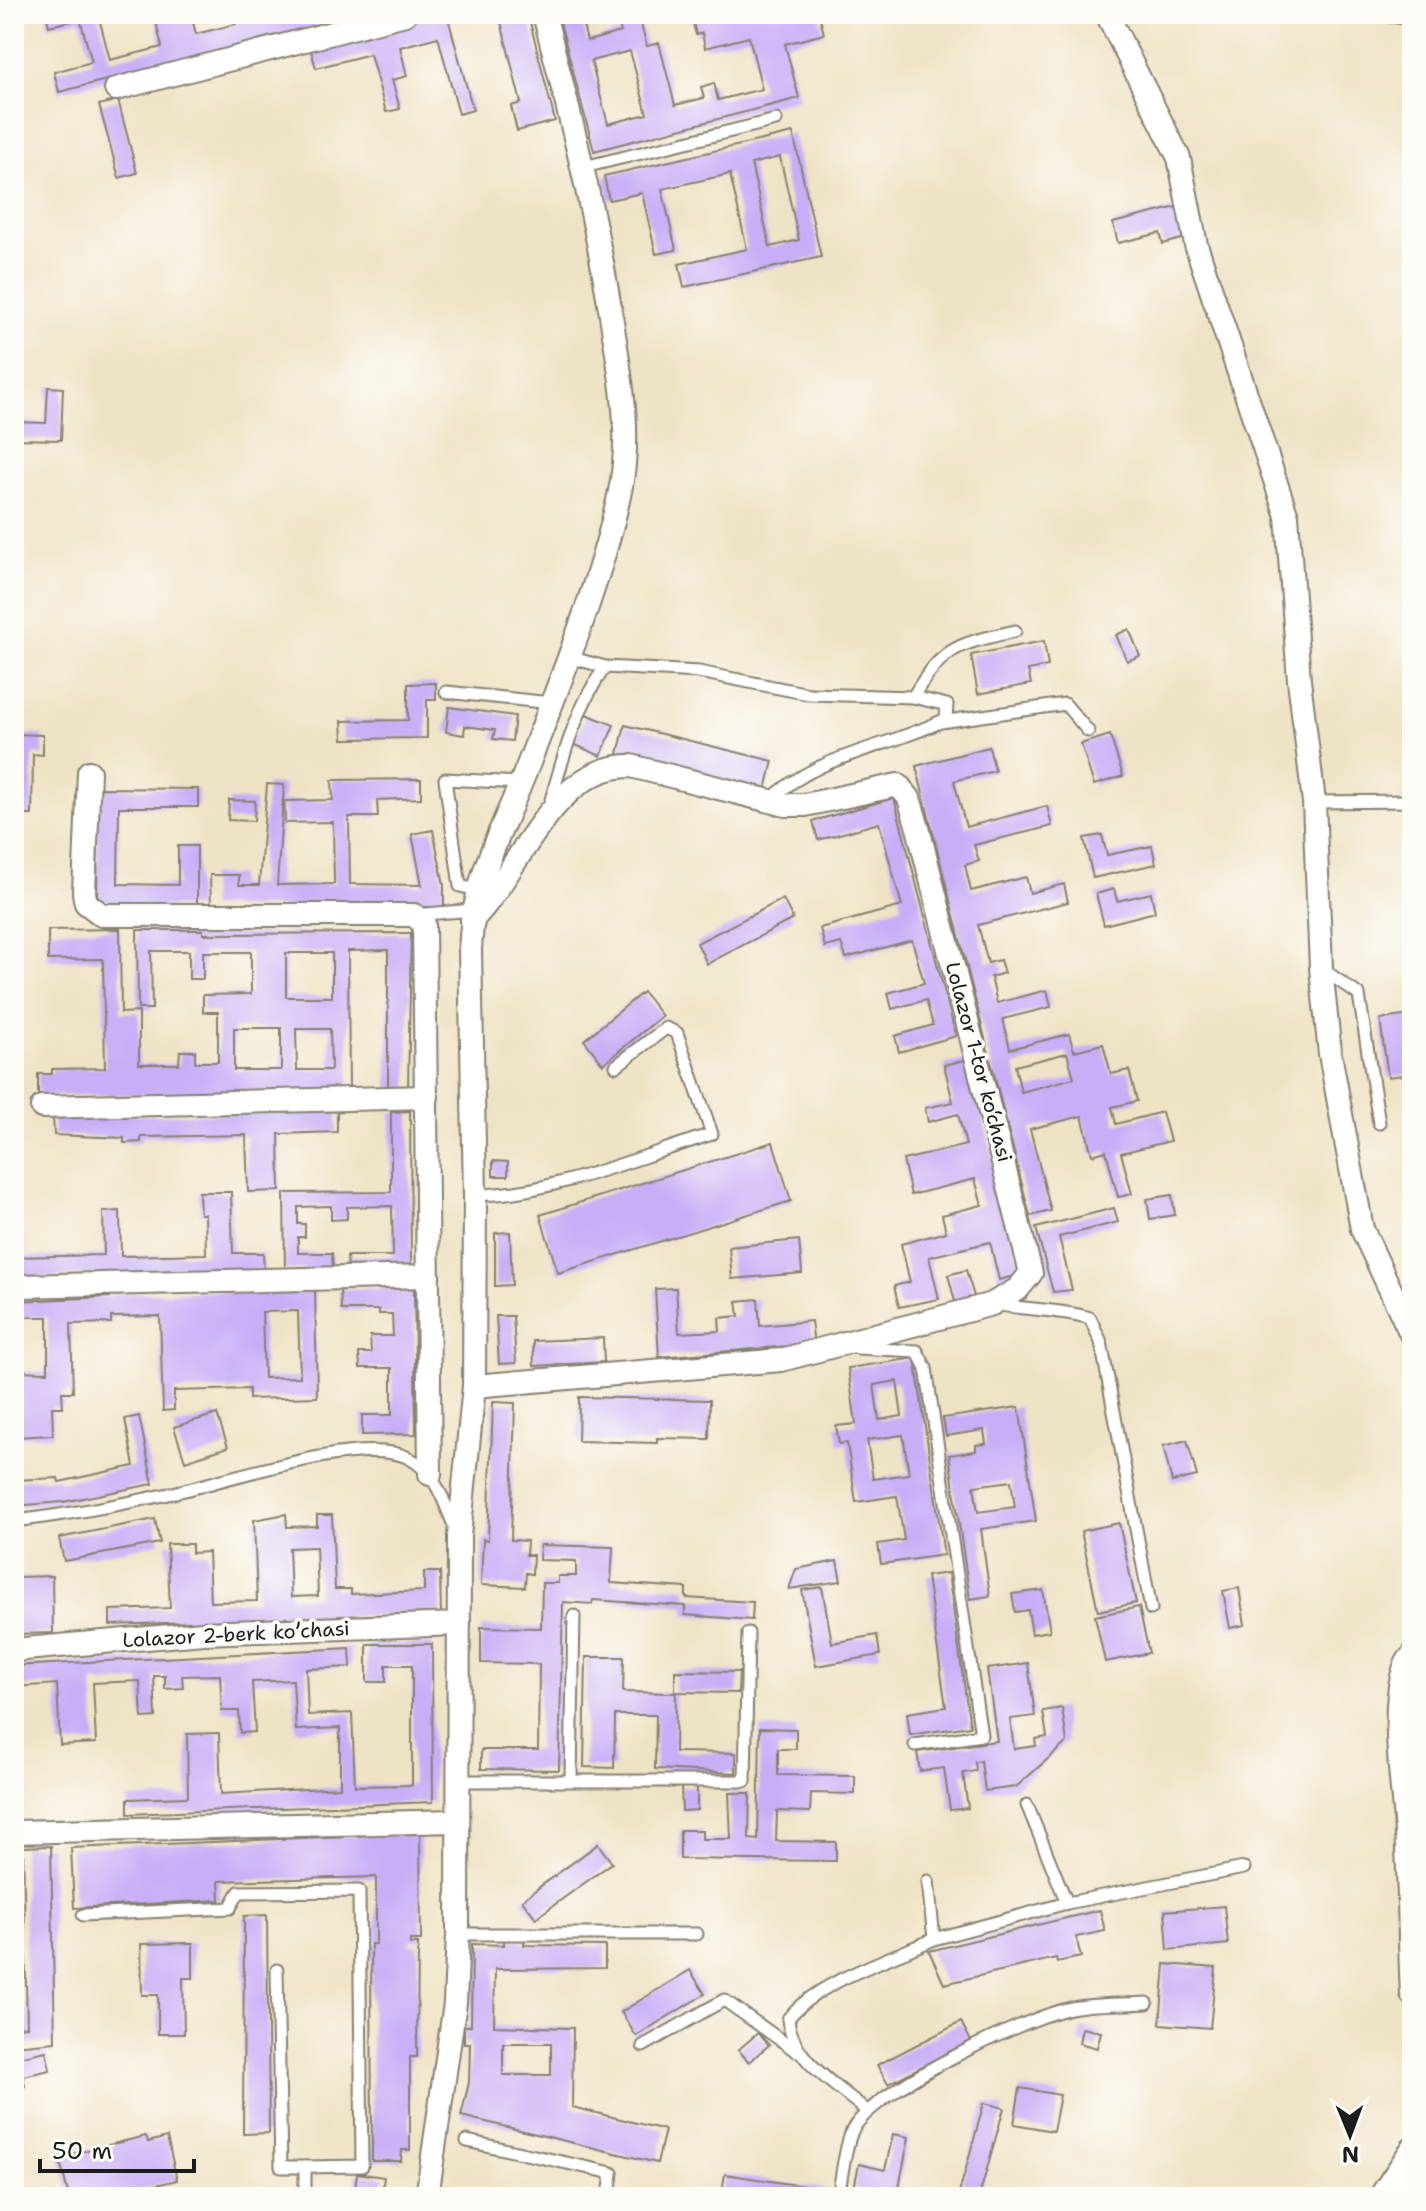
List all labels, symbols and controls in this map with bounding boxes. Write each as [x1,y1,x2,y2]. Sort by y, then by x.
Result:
street label: Lolazor 1-tor ko‘chasi [940,959,1018,1165]
street label: Lolazor 2-berk koʼchasi [122,1615,350,1653]
north arrow [1310,2095,1390,2175]
scale bar [40,2123,194,2173]
text: 50 m [52,2135,112,2167]
text: N [1341,2140,1359,2169]

